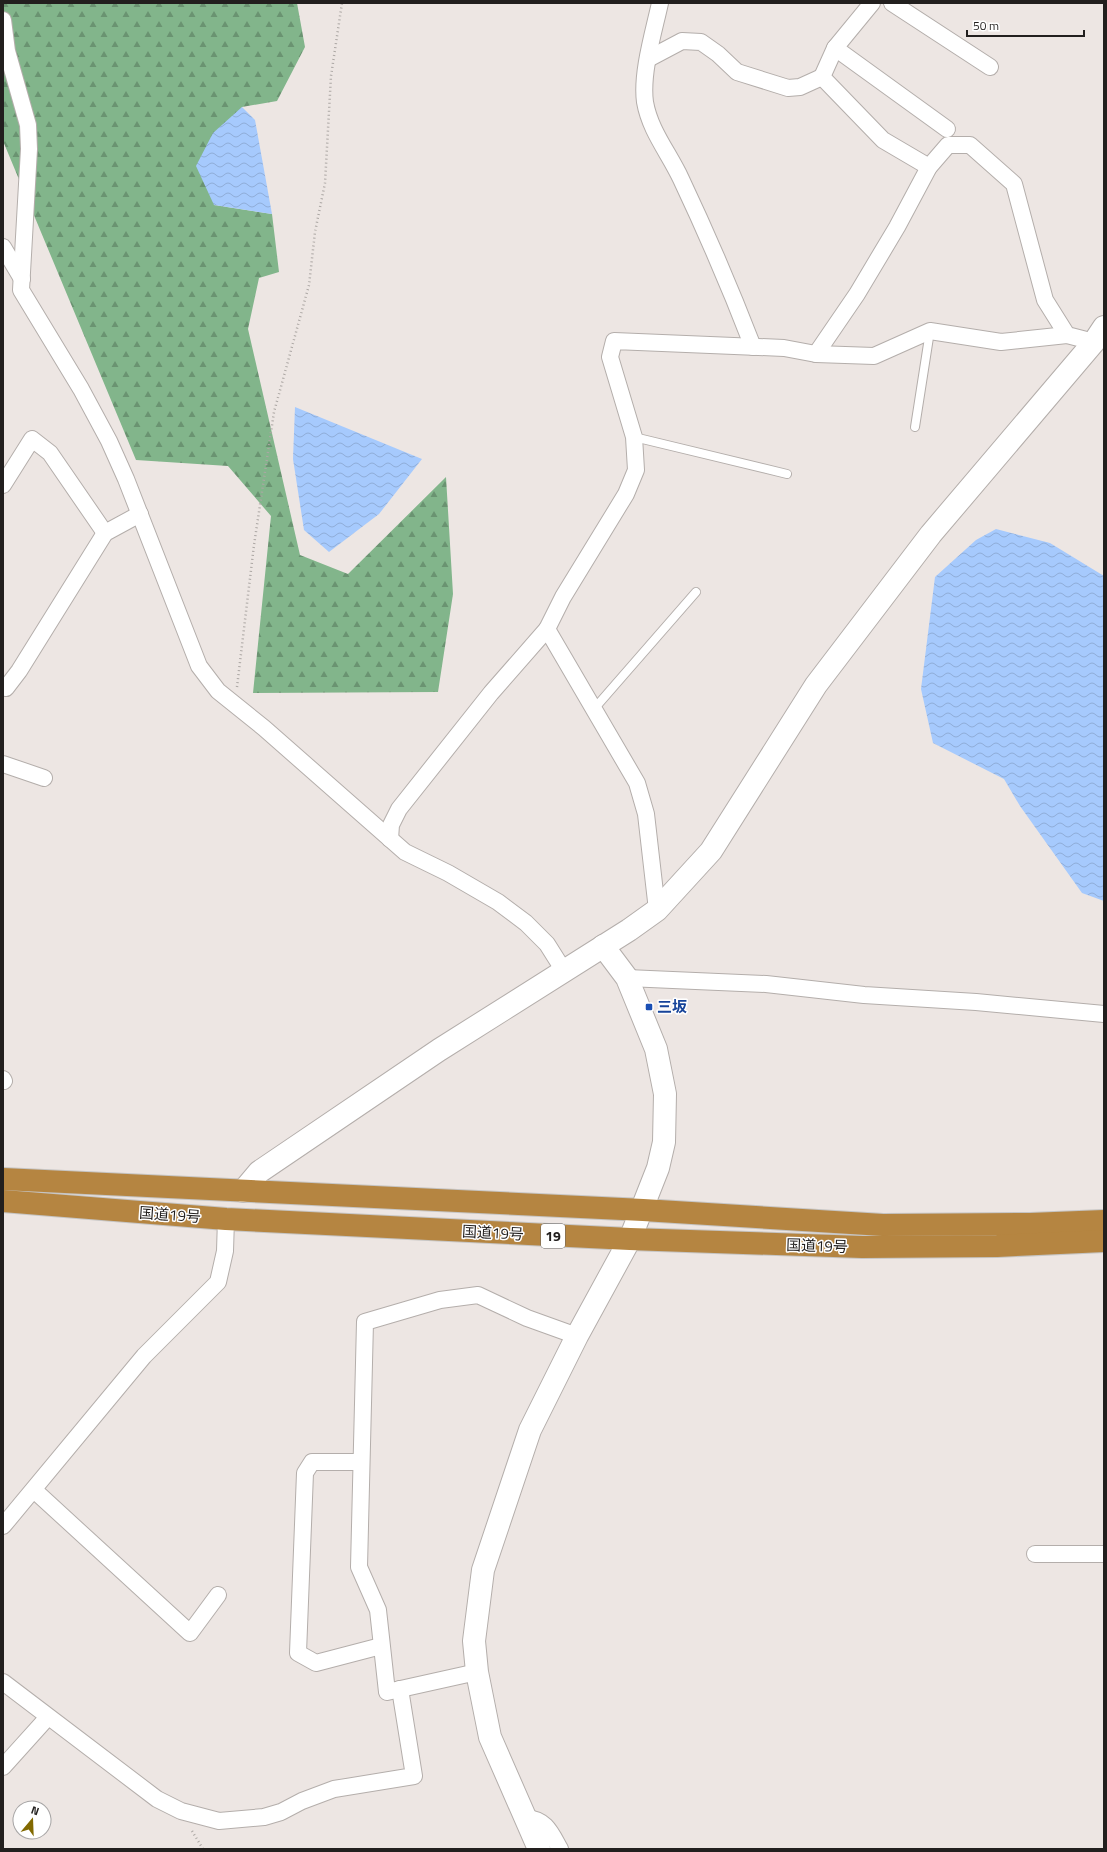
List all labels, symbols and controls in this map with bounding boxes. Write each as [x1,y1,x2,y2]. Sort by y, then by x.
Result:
scale bar [967,12,1084,38]
text: 50 m [973,16,999,35]
place label: 三坂 [657,995,687,1018]
marker: 三坂 [644,1002,654,1012]
street label: 国道19号 [138,1201,202,1228]
street label: 国道19号 [462,1219,524,1246]
road number: 19 [541,1224,565,1248]
street label: 国道19号 [786,1233,848,1258]
north arrow [12,1800,52,1840]
text: N [29,1802,41,1819]

